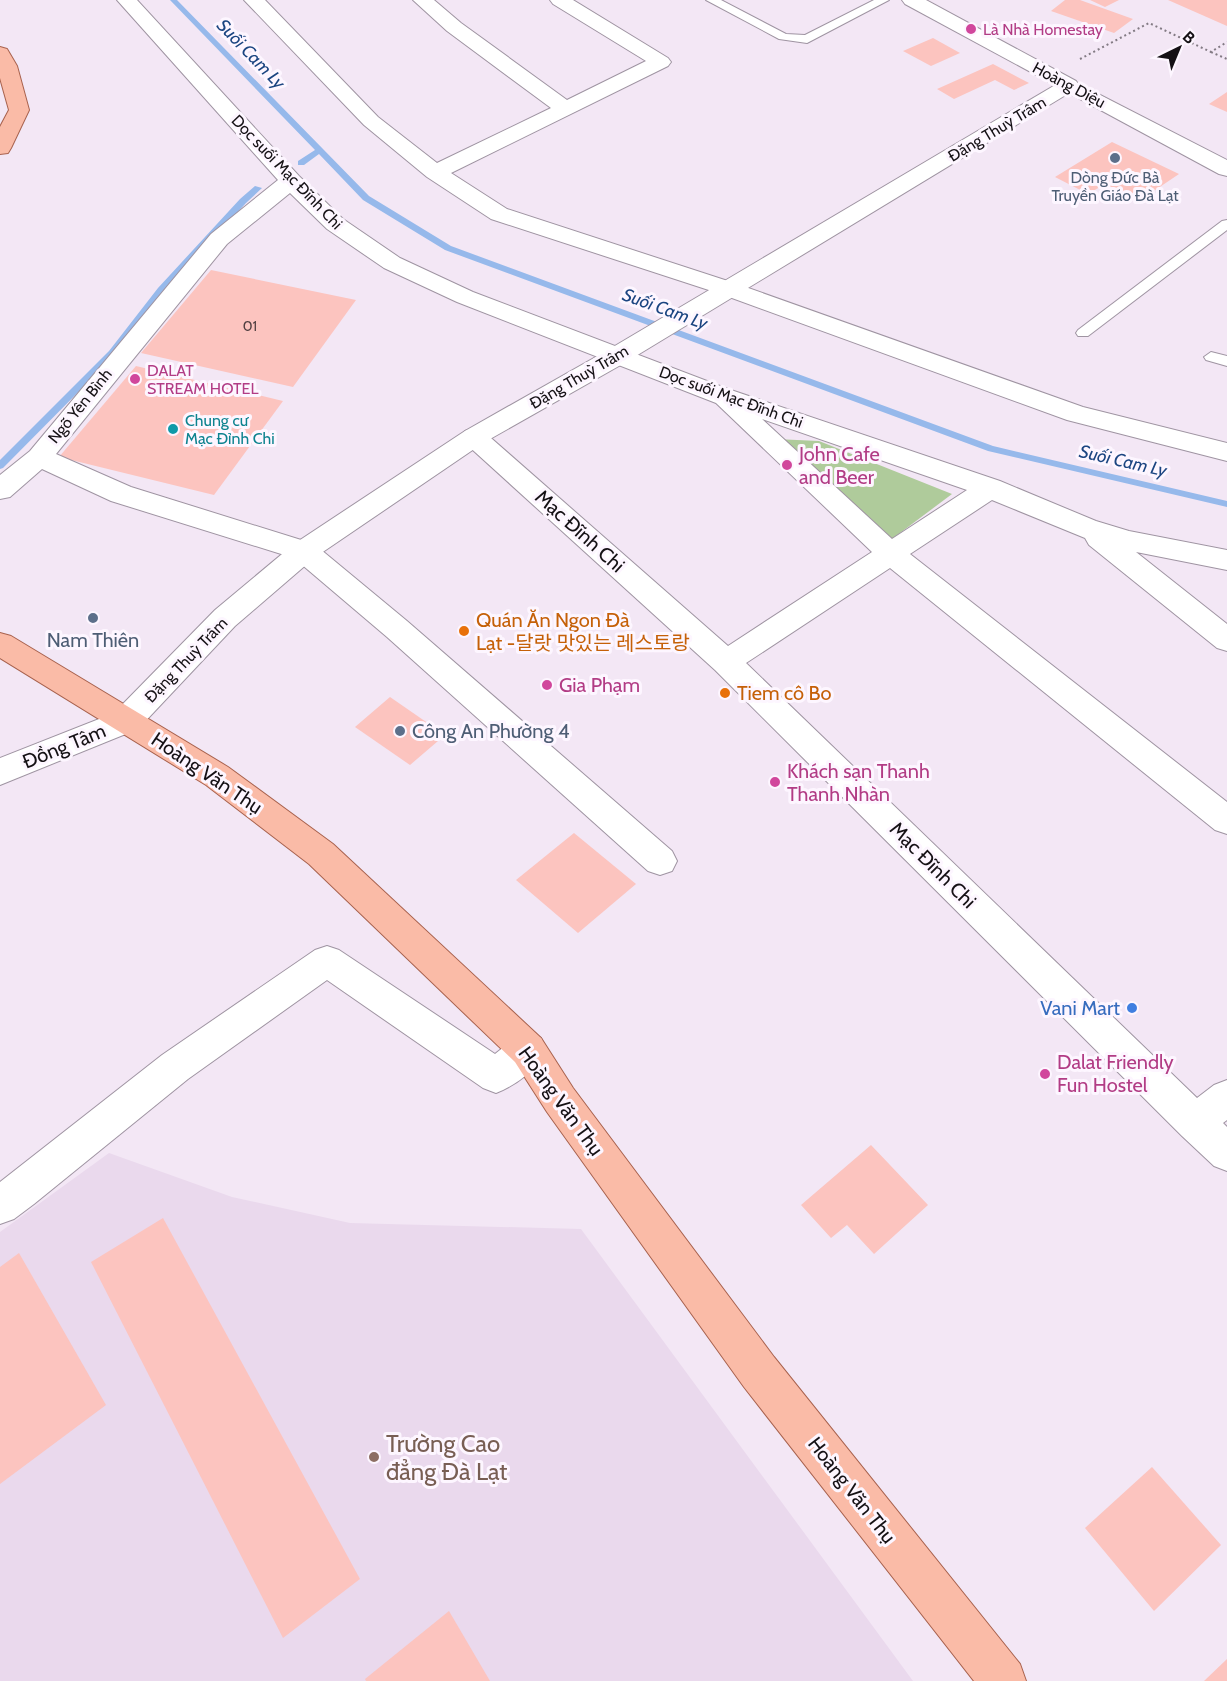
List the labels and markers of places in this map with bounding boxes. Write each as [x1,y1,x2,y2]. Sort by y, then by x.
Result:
place label: Là Nhà Homestay [983,20,1103,39]
marker: Là Nhà Homestay [964,22,978,36]
marker: Dòng Đức Bà Truyền Giáo Đà Lạt [1108,151,1122,165]
place label: Dòng Đức Bà Truyền Giáo Đà Lạt [1051,168,1179,205]
place label: DALAT STREAM HOTEL [147,361,258,398]
marker: DALAT STREAM HOTEL [128,372,142,386]
place label: Chung cư Mạc Đỉnh Chi [185,411,275,448]
marker: Chung cư Mạc Đỉnh Chi [166,422,180,436]
place label: John Cafe and Beer [798,442,880,489]
marker: John Cafe and Beer [780,458,794,472]
place label: Quán Ăn Ngon Đà Lạt -달랏 맛있는 레스토랑 [476,608,690,655]
marker: Nam Thiên [86,611,100,625]
marker: Quán Ăn Ngon Đà Lạt -달랏 맛있는 레스토랑 [457,624,471,638]
place label: Nam Thiên [47,628,139,652]
place label: Gia Phạm [559,673,640,697]
marker: Gia Phạm [540,678,554,692]
place label: Tiem cô Bo [737,681,831,705]
marker: Tiem cô Bo [718,686,732,700]
place label: Công An Phường 4 [412,719,570,743]
marker: Công An Phường 4 [393,724,407,738]
place label: Khách sạn Thanh Thanh Nhàn [787,759,930,806]
marker: Khách sạn Thanh Thanh Nhàn [768,775,782,789]
place label: Vani Mart [1040,996,1120,1020]
marker: Vani Mart [1125,1001,1139,1015]
place label: Dalat Friendly Fun Hostel [1057,1050,1174,1097]
marker: Dalat Friendly Fun Hostel [1038,1067,1052,1081]
place label: Trường Cao đẳng Đà Lạt [386,1429,507,1486]
marker: Trường Cao đẳng Đà Lạt [367,1450,381,1464]

